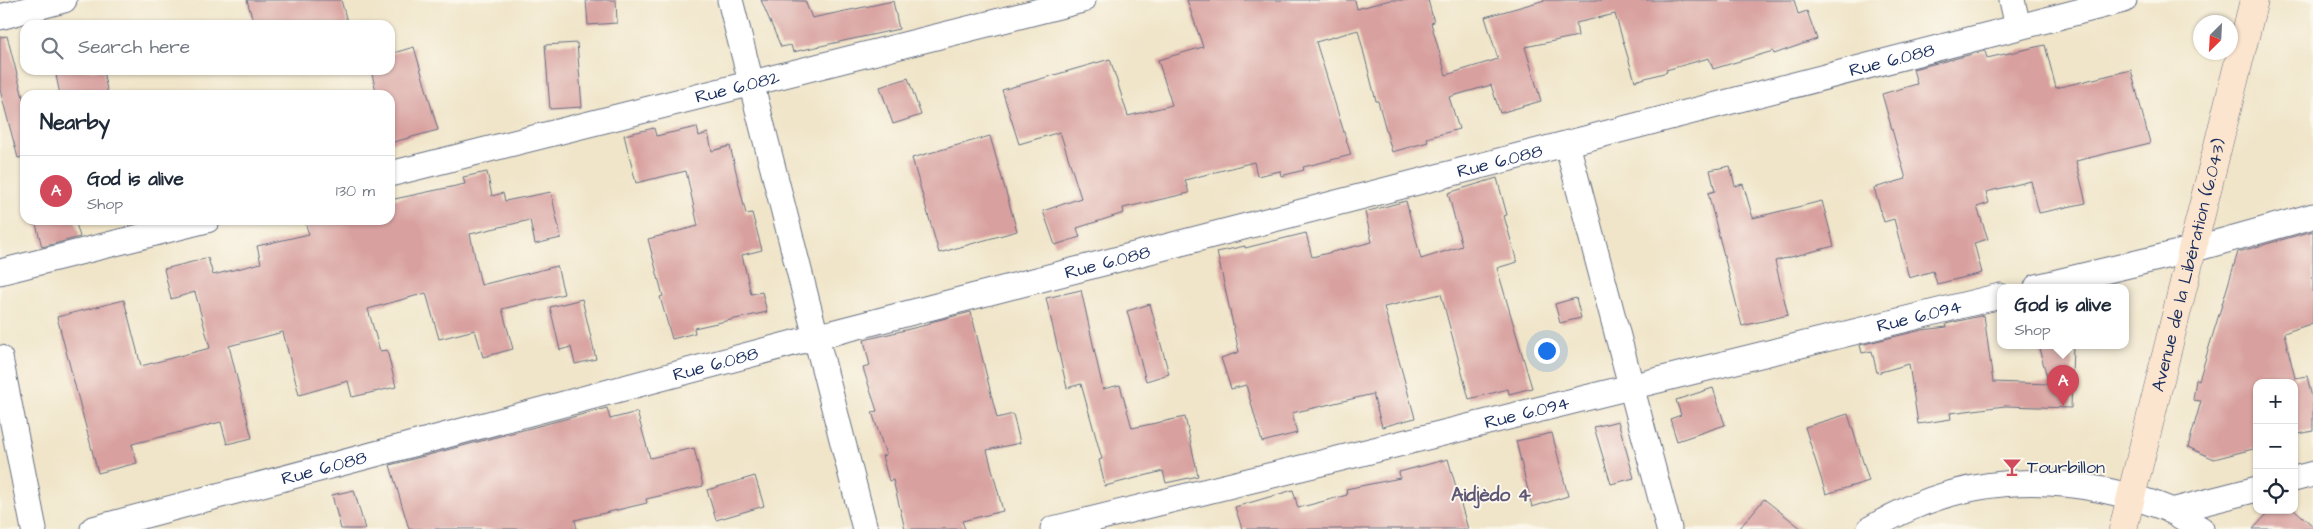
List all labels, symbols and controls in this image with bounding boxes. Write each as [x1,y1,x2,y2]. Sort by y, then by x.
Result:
north arrow [2193,15,2238,60]
search box [20,20,395,75]
icon: search [38,34,66,62]
text: Search here [78,34,190,61]
street label: Rue 6.088 [1846,37,1938,83]
street label: Rue 6.082 [693,65,783,110]
text: Nearby [40,108,110,137]
street label: Avenue de la Libération (6.043) [2145,136,2232,394]
street label: Rue 6.088 [1454,138,1546,184]
text: God is alive [87,166,184,193]
text: A [51,180,61,202]
text: 130 m [336,180,375,202]
text: Shop [87,193,123,215]
street label: Rue 6.088 [1062,239,1153,285]
popup [1997,284,2129,349]
text: God is alive [2015,292,2111,319]
street label: Rue 6.094 [1874,294,1964,339]
text: Shop [2015,319,2051,341]
your location [1534,338,1560,364]
street label: Rue 6.088 [670,341,761,387]
pin: A [2047,365,2079,406]
map controls [2253,379,2298,514]
button: + [2253,379,2298,424]
street label: Rue 6.094 [1482,390,1572,435]
button: − [2253,424,2298,469]
street label: Rue 6.088 [279,445,370,491]
place label: Tourbillon [2027,455,2105,480]
bar icon: Tourbillon [2001,456,2023,478]
button: locate [2253,469,2298,514]
district label: Aidjèdo 4 [1451,482,1531,509]

